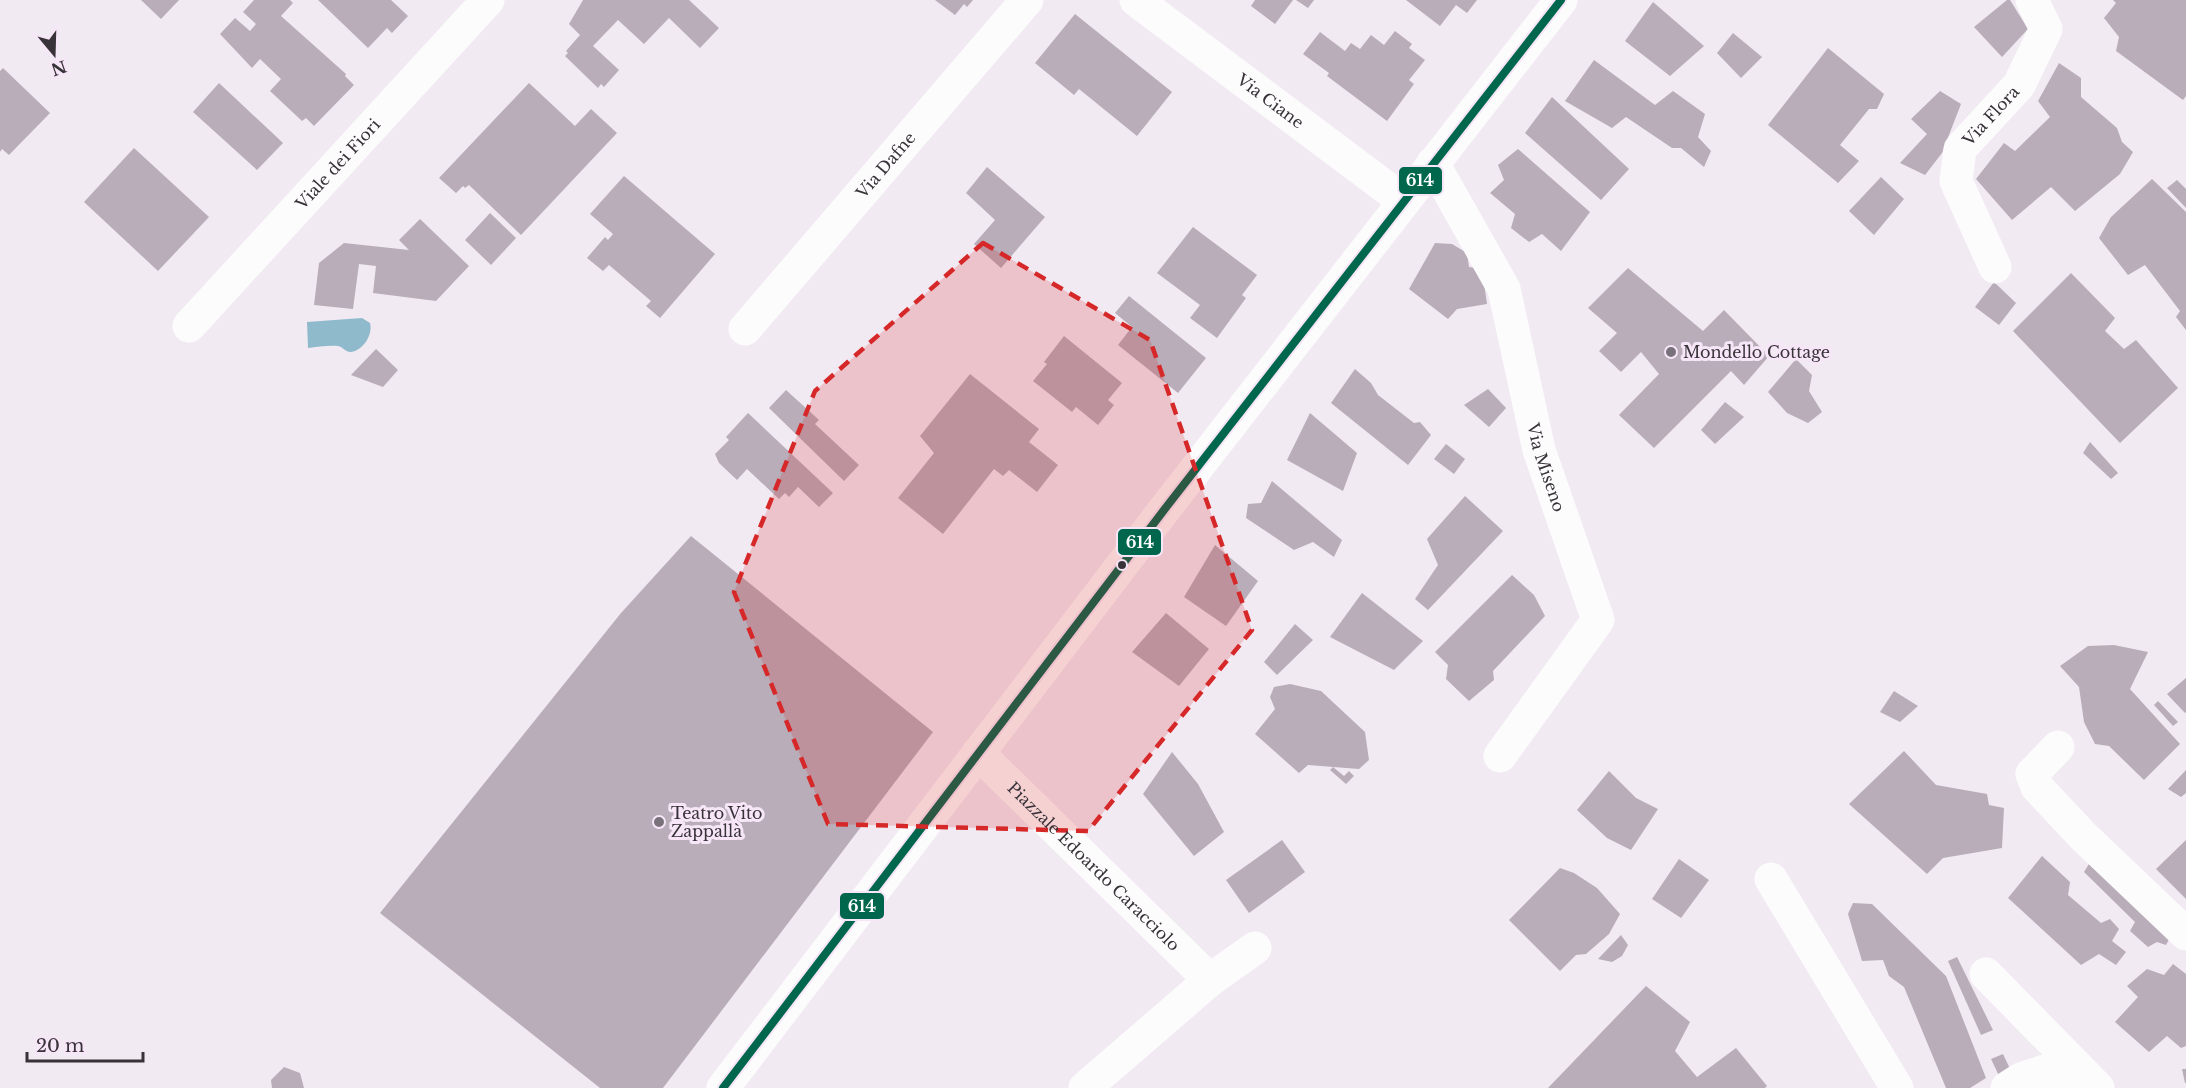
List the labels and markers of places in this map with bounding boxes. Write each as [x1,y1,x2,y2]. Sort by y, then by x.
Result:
place label: Mondello Cottage [1683,342,1830,362]
marker: Mondello Cottage [1664,345,1678,359]
unlabelled marker [1116,559,1128,571]
place label: Teatro Vito Zappallà [671,803,762,841]
marker: Teatro Vito Zappallà [652,815,666,829]

